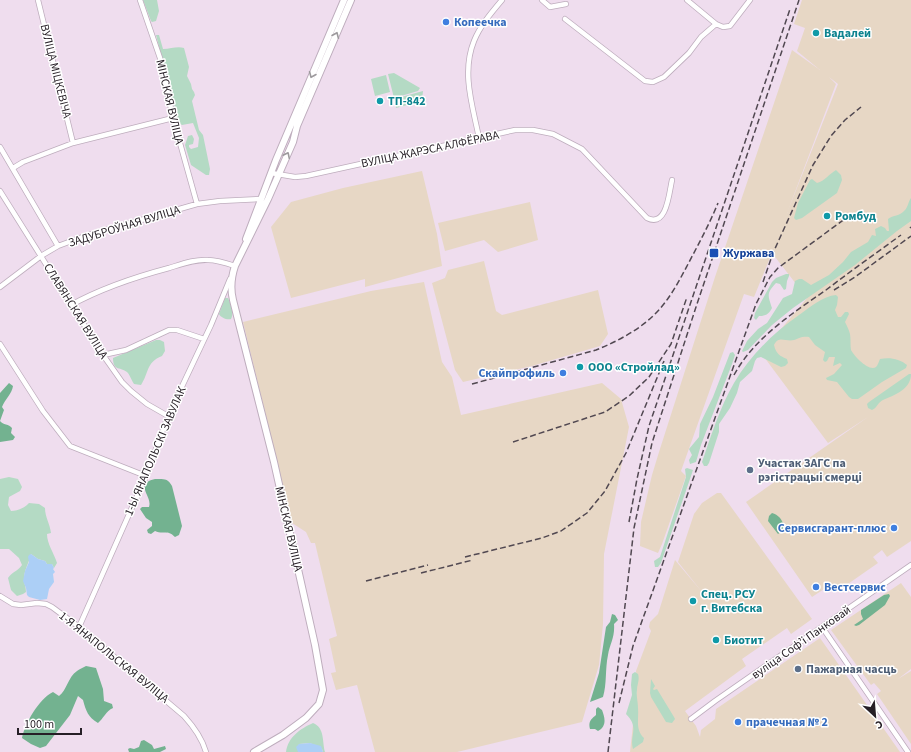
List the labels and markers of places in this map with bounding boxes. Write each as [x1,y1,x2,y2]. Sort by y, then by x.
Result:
place label: Копеечка [454,14,507,31]
marker: Копеечка [441,17,451,27]
place label: Вадалей [824,25,871,42]
marker: Вадалей [811,28,821,38]
place label: ТП-842 [388,93,426,110]
marker: ТП-842 [375,96,385,106]
place label: Ромбуд [835,208,876,225]
marker: Ромбуд [822,211,832,221]
place label: Журжава [723,245,774,262]
marker: Журжава [708,247,720,259]
place label: ООО «Стройлад» [588,359,680,376]
marker: ООО «Стройлад» [575,362,585,372]
place label: Скайпрофиль [478,365,555,382]
marker: Скайпрофиль [558,368,568,378]
place label: Участак ЗАГС па рэгістрацыі смерці [758,455,862,486]
marker: Участак ЗАГС па рэгістрацыі смерці [745,465,755,475]
place label: Сервисгарант-плюс [778,520,886,537]
marker: Сервисгарант-плюс [889,523,899,533]
place label: Вестсервис [824,579,886,596]
marker: Вестсервис [811,582,821,592]
place label: Спец. РСУ г. Витебска [701,586,762,617]
marker: Спец. РСУ г. Витебска [688,596,698,606]
place label: Биотит [724,632,763,649]
marker: Биотит [711,635,721,645]
place label: Пажарная часць [806,661,897,678]
marker: Пажарная часць [793,664,803,674]
place label: прачечная № 2 [746,714,828,731]
marker: прачечная № 2 [733,717,743,727]

